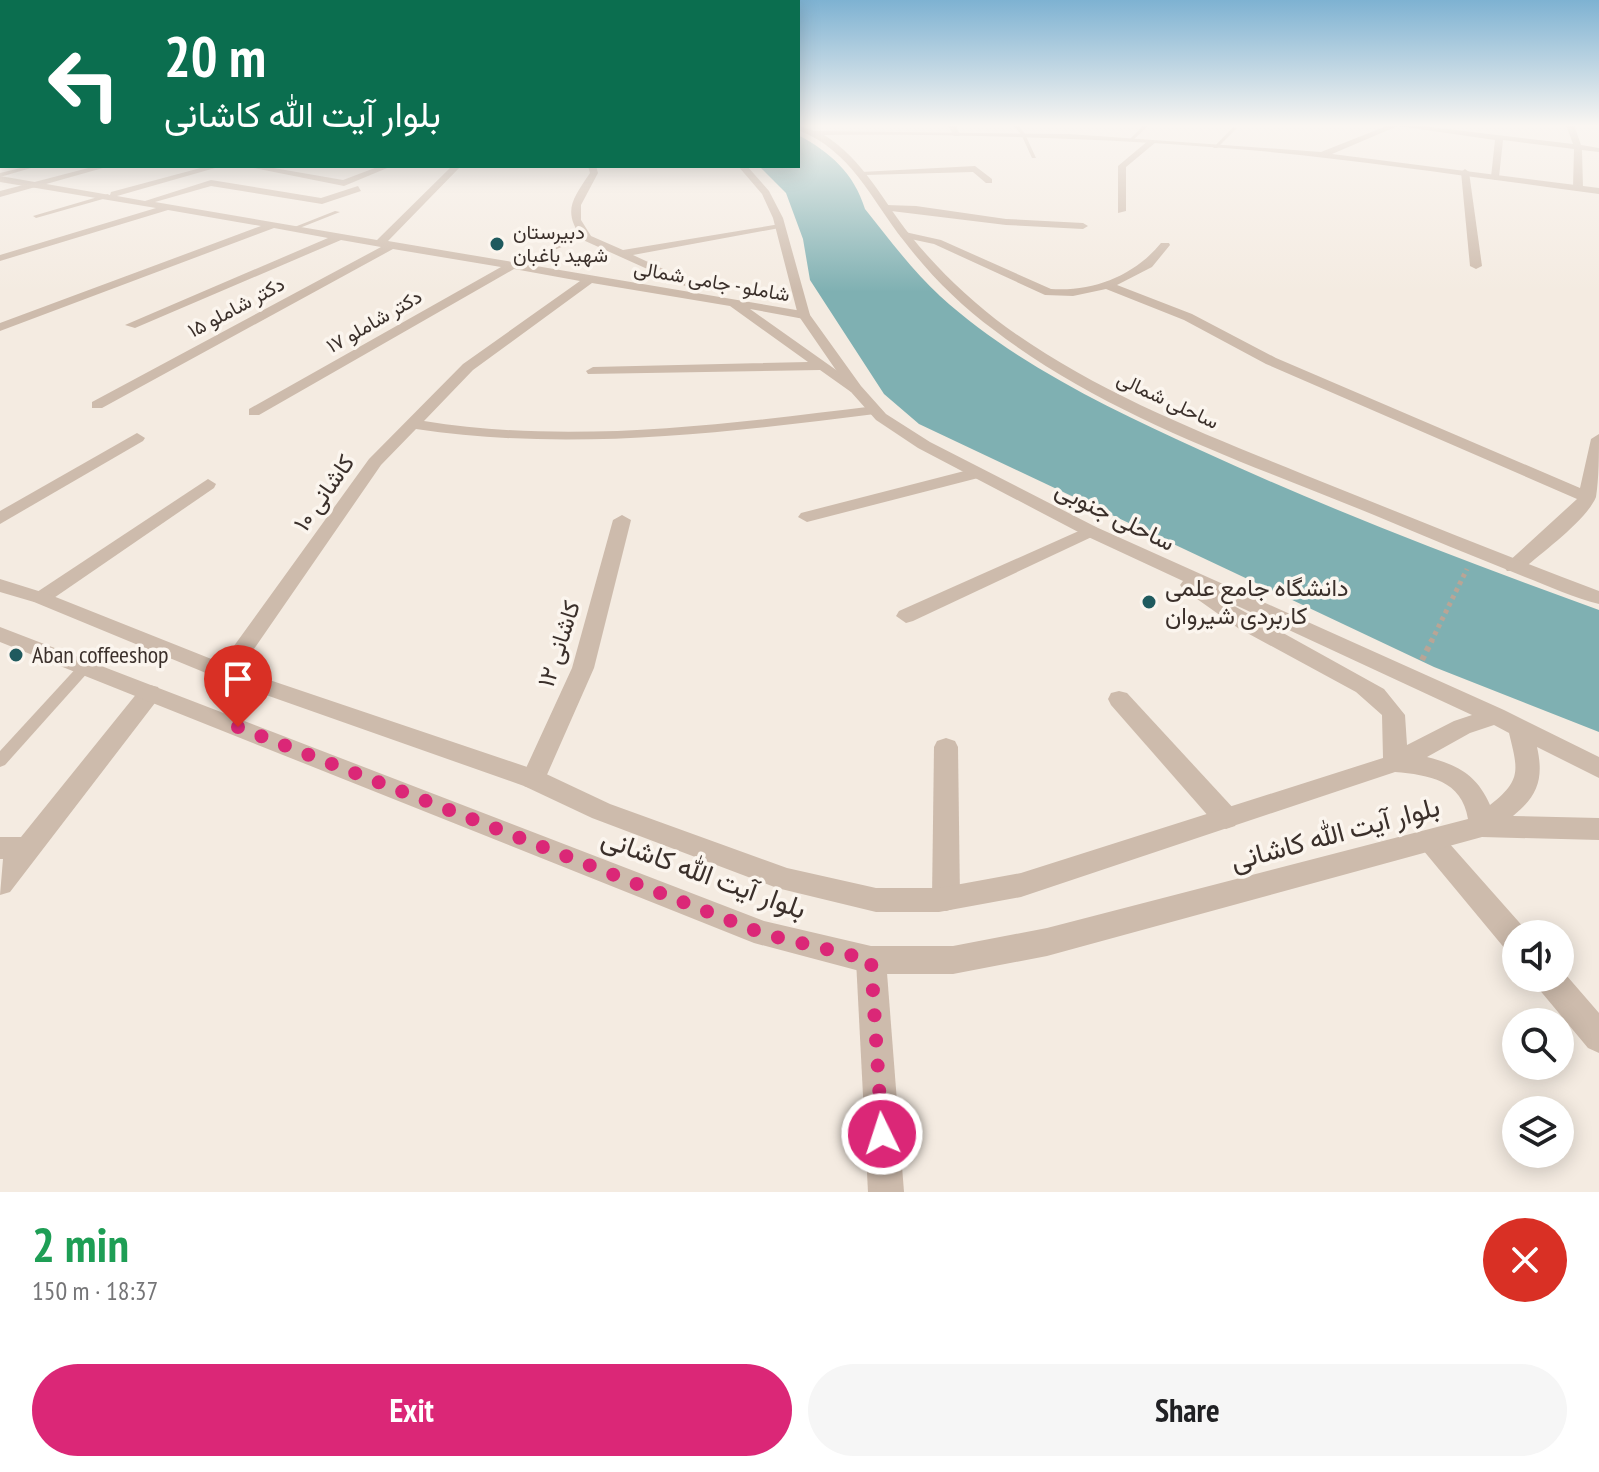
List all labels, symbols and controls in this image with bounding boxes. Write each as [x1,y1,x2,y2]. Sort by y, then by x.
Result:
text: 20 m [164,20,266,92]
icon: left [32,32,136,136]
text: بلوار آیت الله کاشانی [164,90,441,137]
place label: دبیرستان شهید باغبان [513,219,608,268]
marker: دبیرستان شهید باغبان [488,235,506,253]
street label: شاملو - جامی شمالی [632,254,792,308]
street label: دکتر شاملو ۱۵ [183,271,289,343]
street label: دکتر شاملو ۱۷ [322,283,426,359]
street label: ساحلی شمالی [1113,365,1223,435]
street label: کاشانی ۱۰ [286,448,361,537]
street label: ساحلی جنوبی [1050,473,1180,558]
place label: دانشگاه جامع علمی کاربردی شیروان [1165,572,1348,631]
marker: دانشگاه جامع علمی کاربردی شیروان [1140,593,1158,611]
street label: کاشانی ۱۲ [530,597,587,691]
place label: Aban coffeeshop [32,639,169,670]
pin [204,645,272,727]
marker: Aban coffeeshop [7,646,25,664]
icon: arrive [216,657,260,701]
street label: بلوار آیت الله کاشانی [1226,787,1444,878]
street label: بلوار آیت الله کاشانی [597,818,812,927]
map controls [1502,920,1574,1168]
button: sound [1502,920,1574,992]
button: search [1502,1008,1574,1080]
position arrow [840,1092,924,1176]
button: layers [1502,1096,1574,1168]
text: 2 min [32,1213,129,1275]
button: close [1483,1218,1567,1302]
text: 150 m · 18:37 [32,1274,158,1307]
button: Exit [32,1364,792,1456]
button: Share [808,1364,1567,1456]

